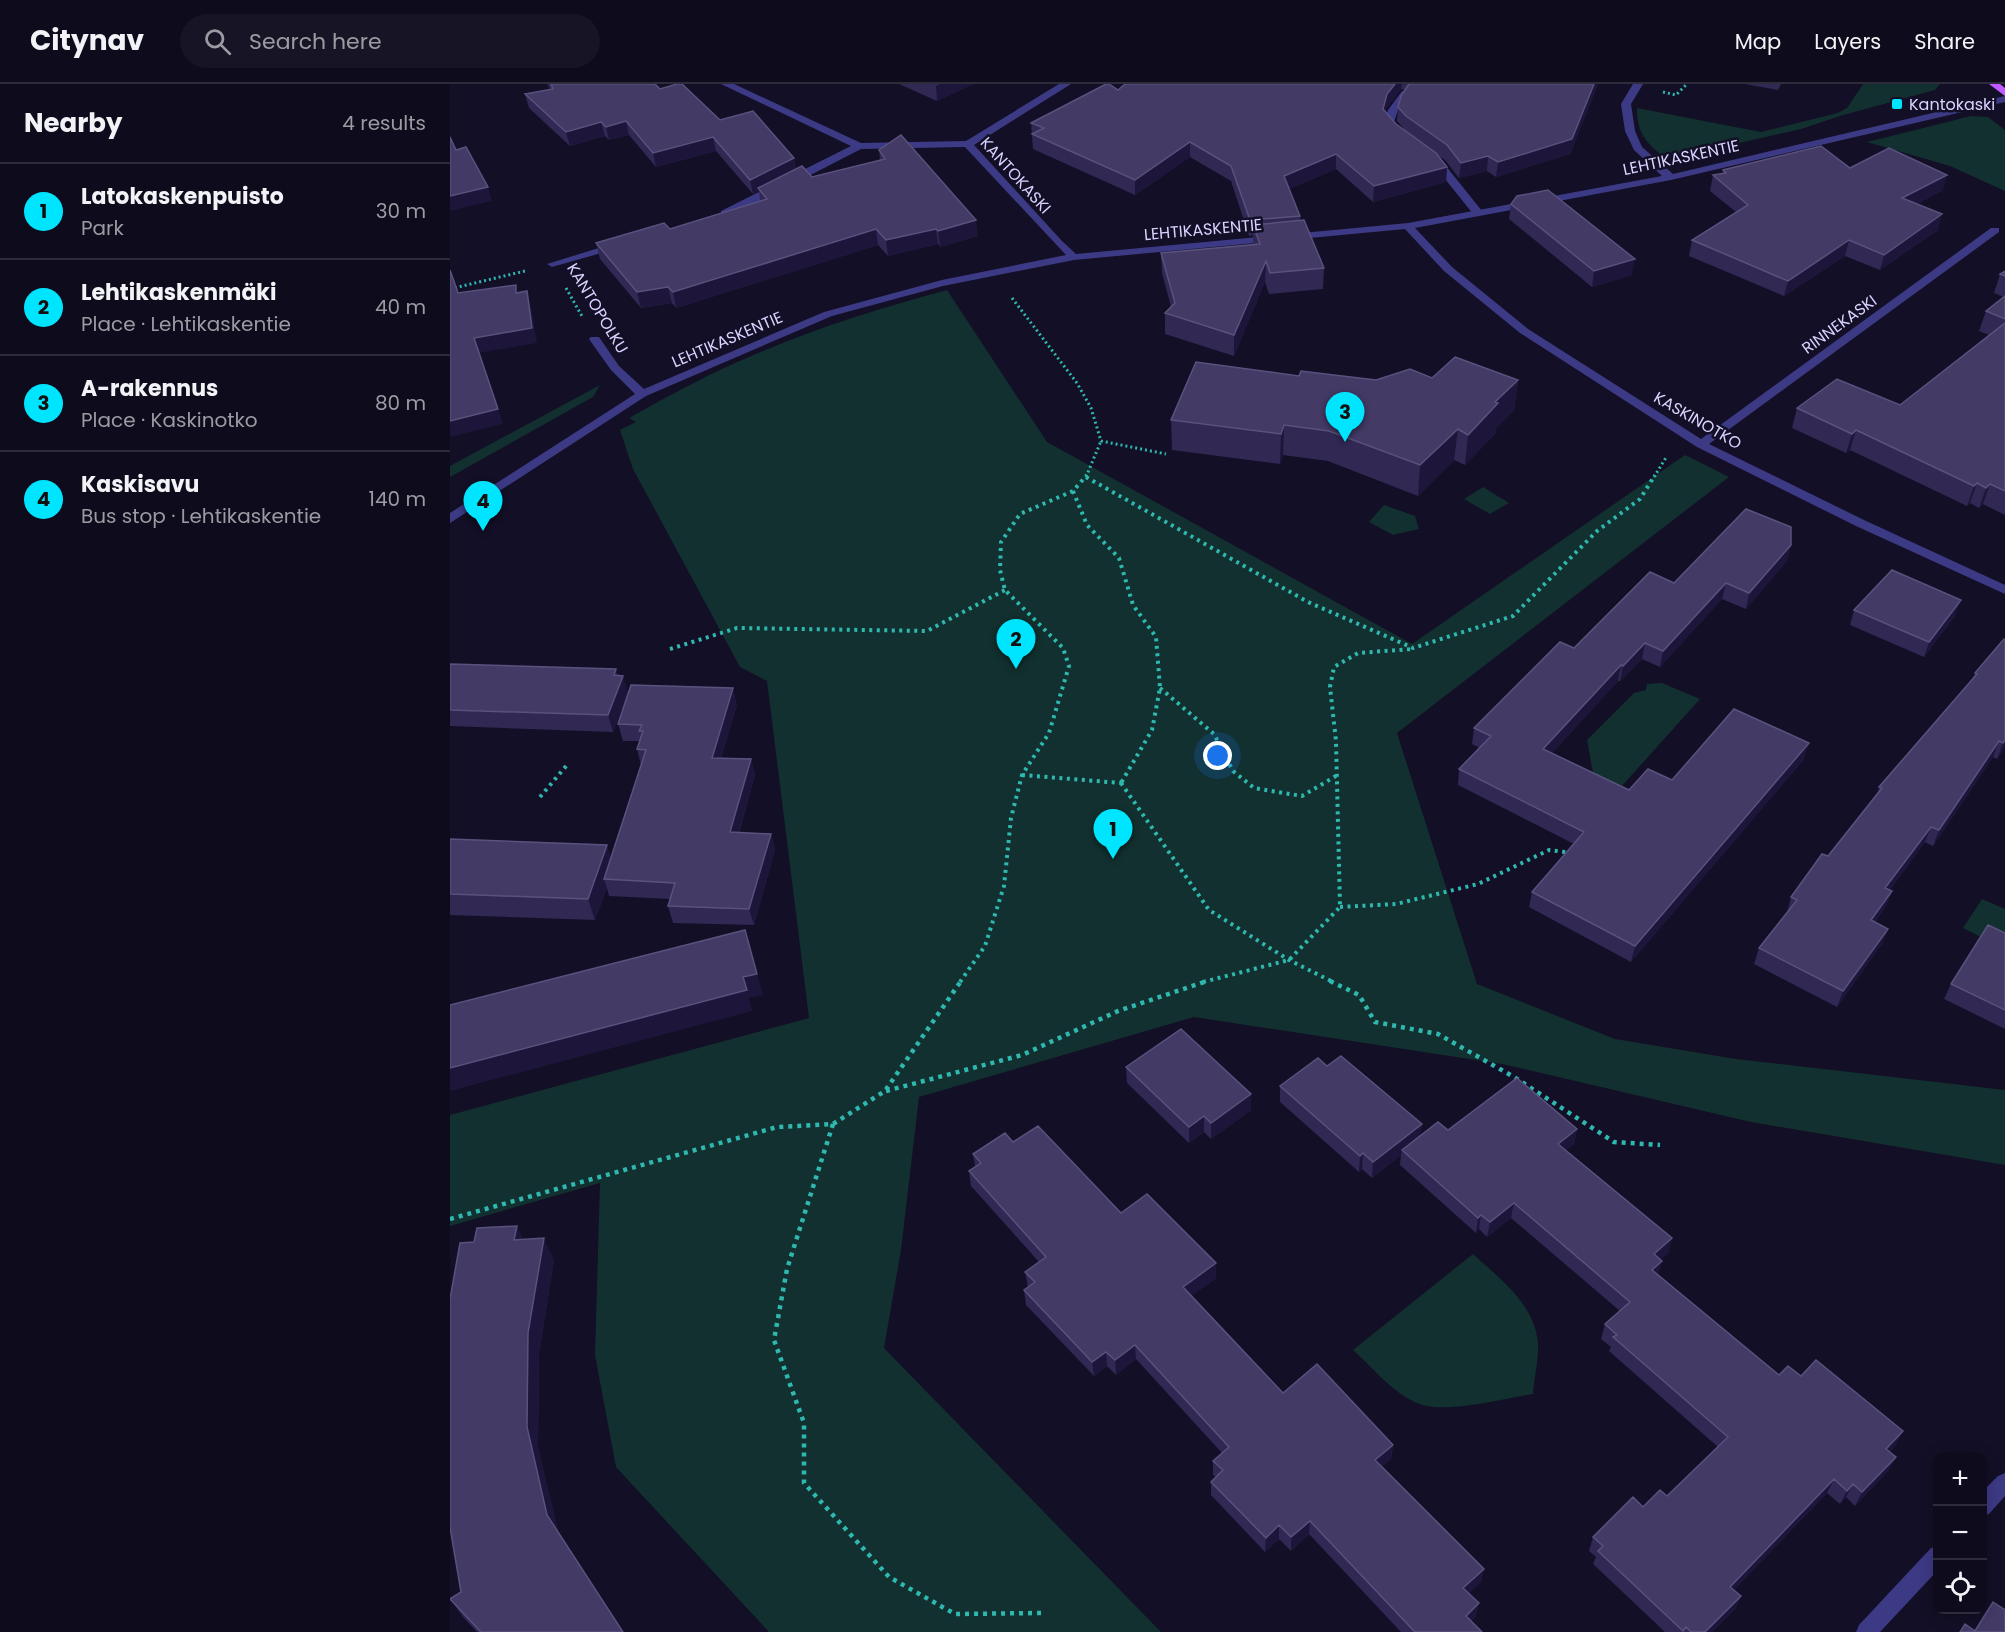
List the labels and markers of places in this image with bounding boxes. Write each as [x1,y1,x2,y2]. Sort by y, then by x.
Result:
place label: Kantokaski [1909,93,1995,116]
marker: Kantokaski [1890,97,1904,111]
pin: 3 [1326,392,1364,442]
pin: 4 [464,482,502,531]
pin: 2 [996,620,1036,669]
pin: 1 [1094,810,1132,859]

